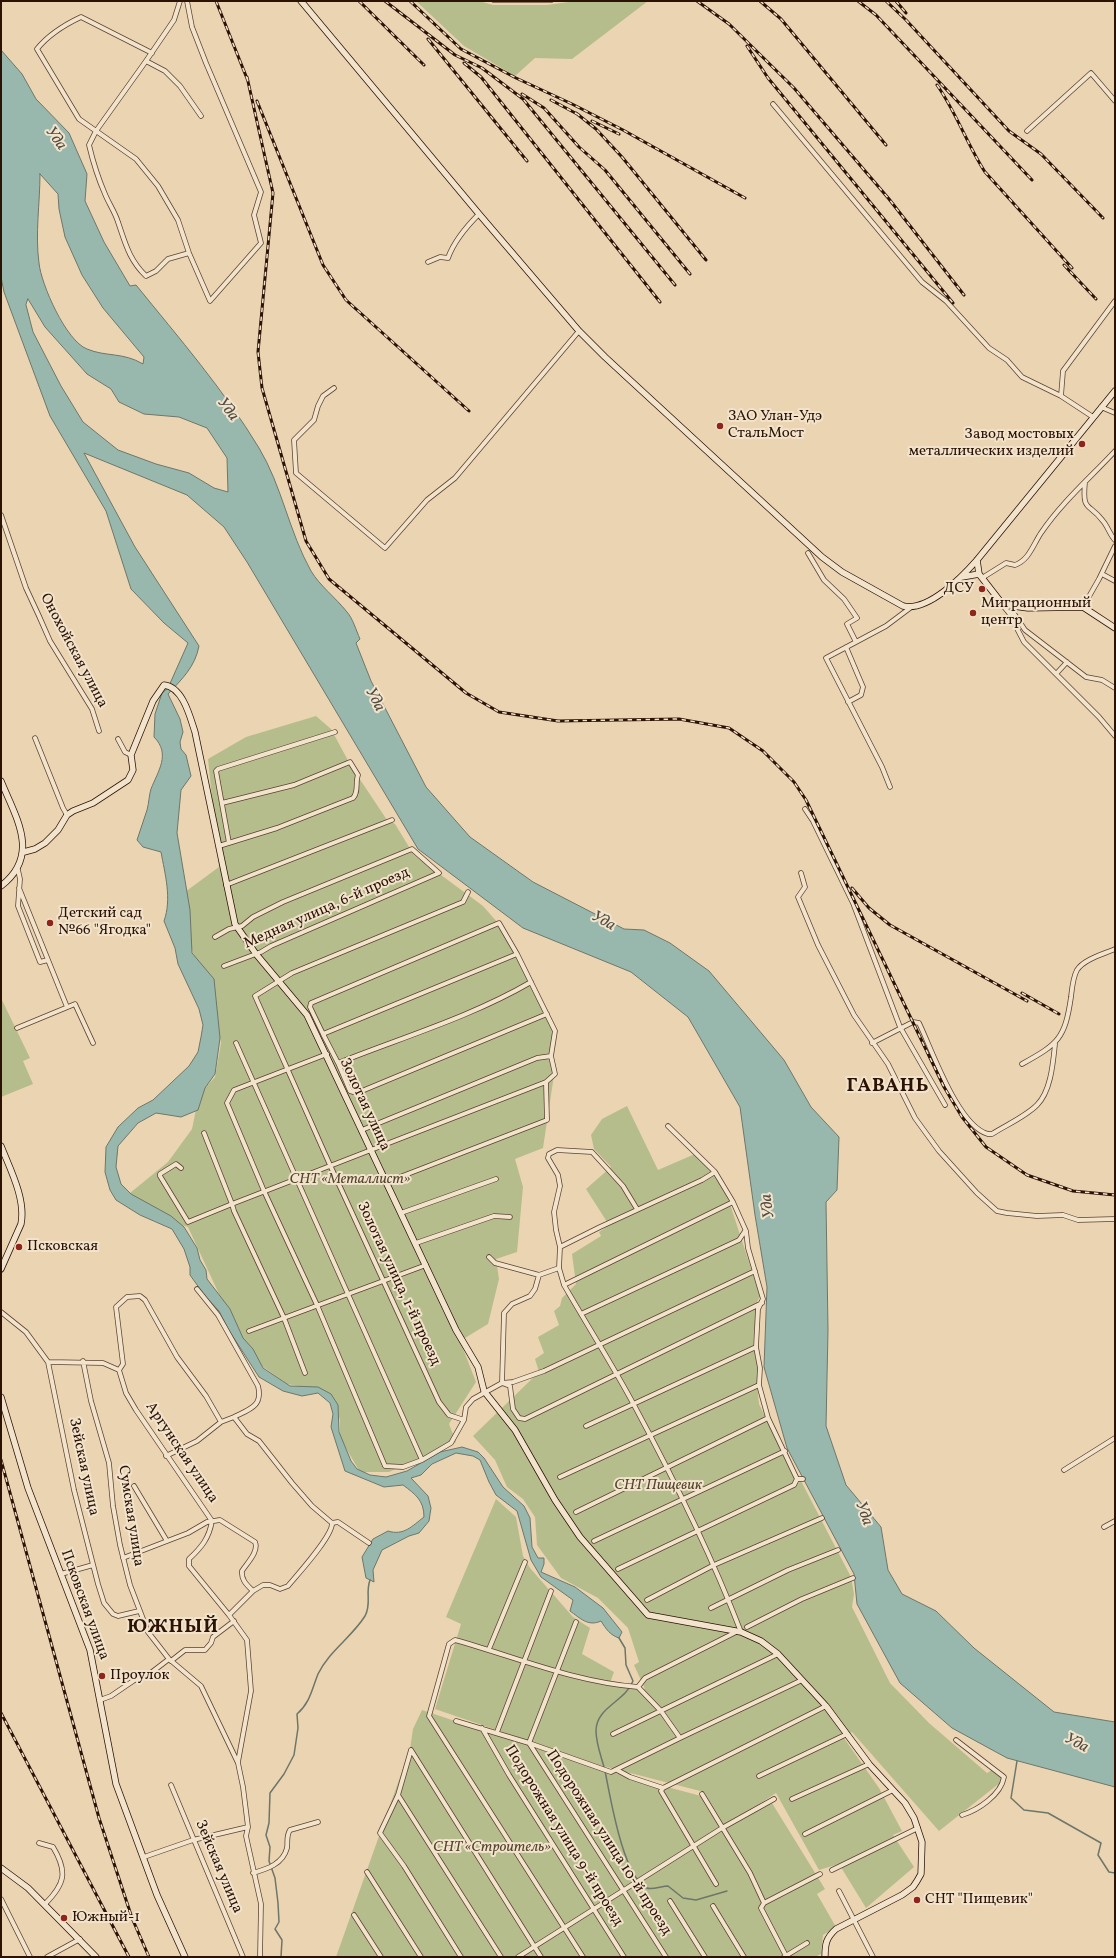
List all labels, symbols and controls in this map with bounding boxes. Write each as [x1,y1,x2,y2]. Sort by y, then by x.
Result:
water label: Уда [40,124,70,154]
water label: Уда [212,395,242,425]
place label: ЗАО Улан-Удэ СтальМост [728,408,822,443]
marker: ЗАО Улан-Удэ СтальМост [715,421,725,431]
place label: Завод мостовых металлических изделий [909,426,1074,461]
marker: Завод мостовых металлических изделий [1077,439,1087,449]
place label: ДСУ [944,580,974,598]
marker: ДСУ [977,584,987,594]
street label: Онохойская улица [35,591,111,711]
place label: Миграционный центр [981,595,1091,630]
marker: Миграционный центр [968,608,978,618]
water label: Уда [360,685,388,715]
street label: Медная улица, 6-й проезд [241,864,413,954]
place label: Детский сад №66 "Ягодка" [58,905,151,940]
water label: Уда [588,908,618,936]
marker: Детский сад №66 "Ягодка" [45,918,55,928]
street label: Золотая улица [335,1056,393,1154]
district label: ГАВАНЬ [847,1077,929,1099]
park label: СНТ «Металлист» [290,1171,410,1189]
water label: Уда [758,1193,780,1219]
street label: Золотая улица, 1-й проезд [352,1199,444,1369]
place label: Псковская [27,1238,98,1256]
marker: Псковская [14,1242,24,1252]
street label: Аргунская улица [141,1399,221,1507]
street label: Зейская улица [64,1416,102,1518]
street label: Сумская улица [113,1464,147,1568]
park label: СНТ Пищевик [614,1477,702,1495]
water label: Уда [850,1499,876,1529]
street label: Псковская улица [56,1547,112,1663]
district label: ЮЖНЫЙ [127,1618,219,1640]
place label: Проулок [110,1667,169,1685]
marker: Проулок [97,1671,107,1681]
water label: Уда [1061,1730,1091,1758]
street label: Подорожная улица 9-й проезд [500,1742,626,1930]
street label: Подорожная улица 10-й проезд [541,1747,675,1939]
street label: Зейская улица [190,1818,246,1916]
park label: СНТ «Строитель» [433,1839,551,1857]
place label: СНТ "Пищевик" [925,1891,1033,1909]
marker: СНТ "Пищевик" [912,1895,922,1905]
place label: Южный-1 [72,1909,140,1927]
marker: Южный-1 [59,1913,69,1923]

